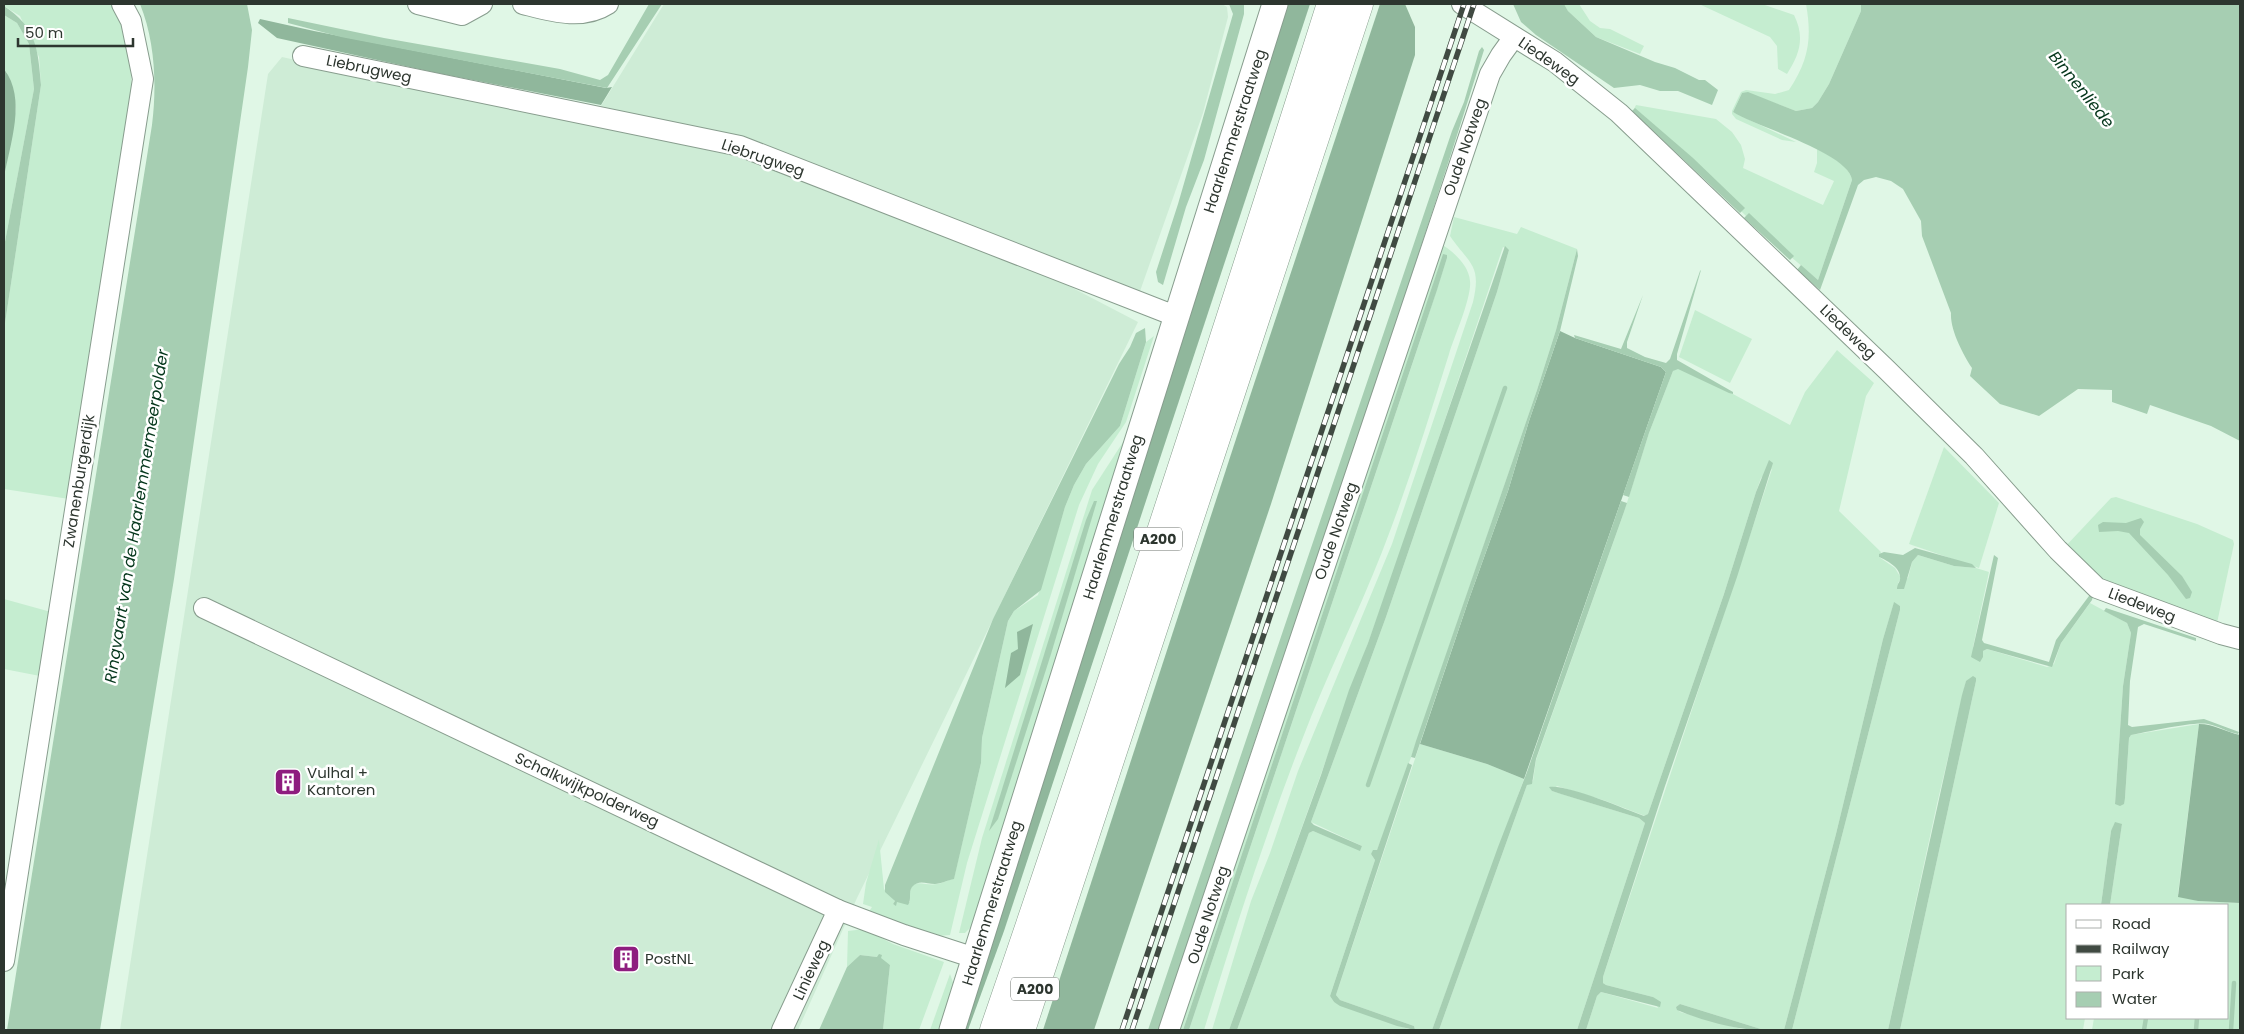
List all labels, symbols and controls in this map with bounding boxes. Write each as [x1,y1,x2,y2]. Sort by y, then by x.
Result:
scale bar [18,15,132,47]
text: 50 m [25,22,63,43]
street label: Liedeweg [1514,32,1584,89]
street label: Haarlemmerstraatweg [1198,46,1271,216]
water label: Binnenliede [2043,46,2120,133]
street label: Liebrugweg [325,49,414,88]
street label: Oude Notweg [1438,95,1491,199]
street label: Liebrugweg [719,133,808,182]
street label: Liedeweg [1816,300,1881,364]
water label: Ringvaart van de Haarlemmermeerpolder [99,347,174,685]
street label: Zwanenburgerdijk [58,412,99,549]
street label: Haarlemmerstraatweg [1077,432,1148,602]
street label: Oude Notweg [1309,479,1362,583]
road number: A200 [1134,528,1182,550]
street label: Liedeweg [2105,582,2179,627]
street label: Schalkwijkpolderweg [512,747,663,832]
place label: Vulhal + Kantoren [307,762,375,800]
building icon: Vulhal + Kantoren [273,767,303,797]
street label: Haarlemmerstraatweg [956,818,1027,988]
street label: Oude Notweg [1182,863,1233,967]
legend [2066,904,2229,1019]
text: Road [2112,913,2151,934]
street label: Linieweg [787,936,834,1003]
text: Railway [2112,938,2170,959]
building icon: PostNL [611,944,641,974]
place label: PostNL [645,948,694,969]
text: Park [2112,963,2144,984]
road number: A200 [1011,978,1059,1001]
text: Water [2112,988,2158,1009]

